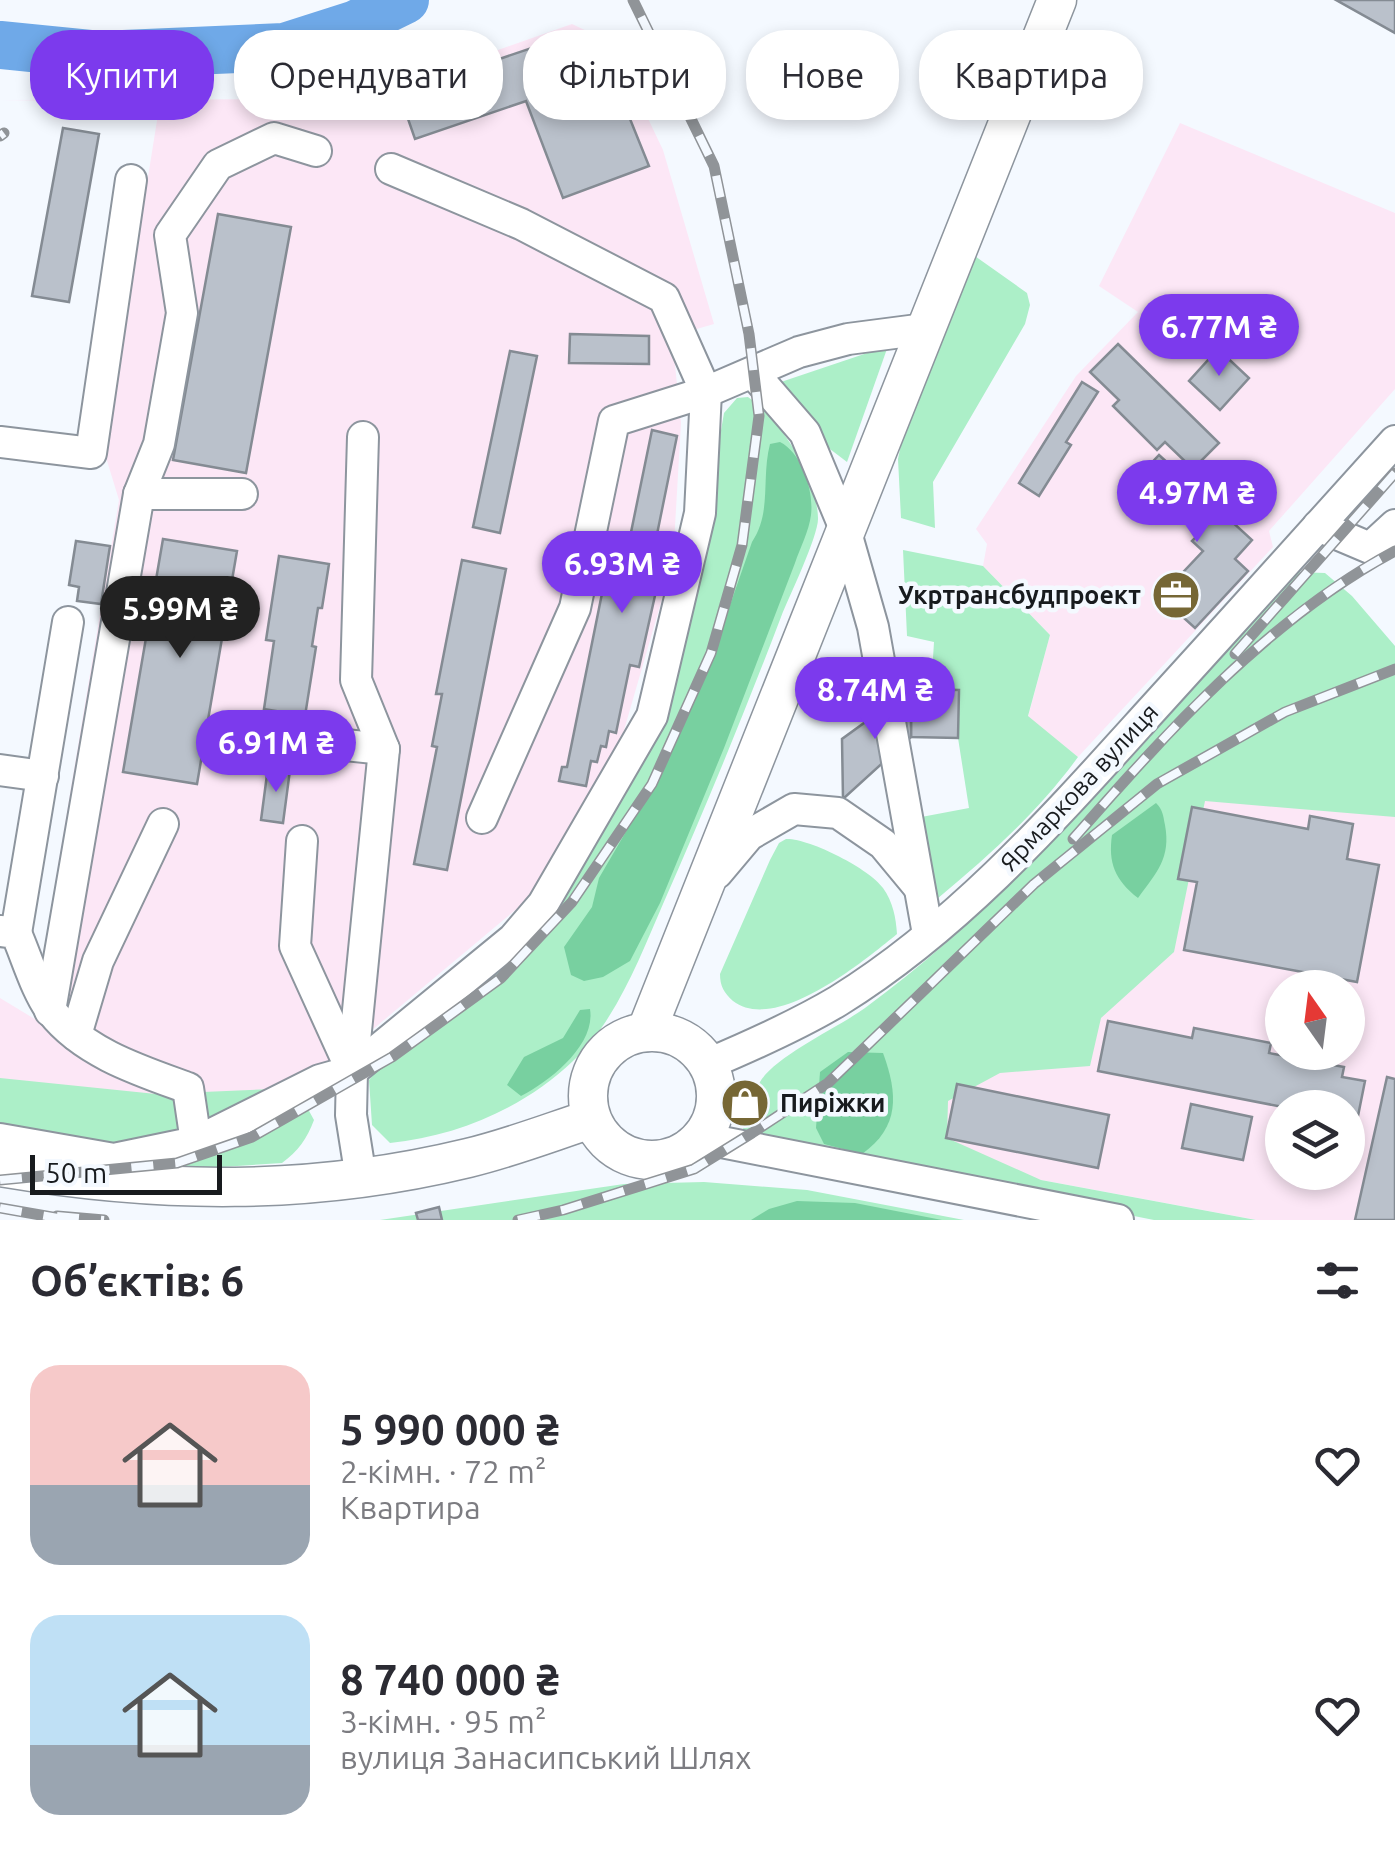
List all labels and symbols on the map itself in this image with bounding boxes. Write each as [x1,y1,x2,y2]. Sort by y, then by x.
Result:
pin: 6.77M ₴ [1127,294,1311,379]
pin: 4.97M ₴ [1105,460,1289,545]
pin: 6.93M ₴ [530,531,714,616]
office icon: Укртрансбудпроект [1150,569,1202,621]
pin: 5.99M ₴ [88,576,272,661]
place label: Укртрансбудпроект [898,581,1141,609]
pin: 8.74M ₴ [783,657,967,742]
street label: Ярмаркова вулиця [994,698,1164,876]
pin: 6.91M ₴ [184,710,368,795]
north arrow [1265,970,1365,1070]
shop icon: Пиріжки [719,1077,771,1129]
place label: Пиріжки [780,1089,885,1117]
scale bar [30,1150,222,1194]

